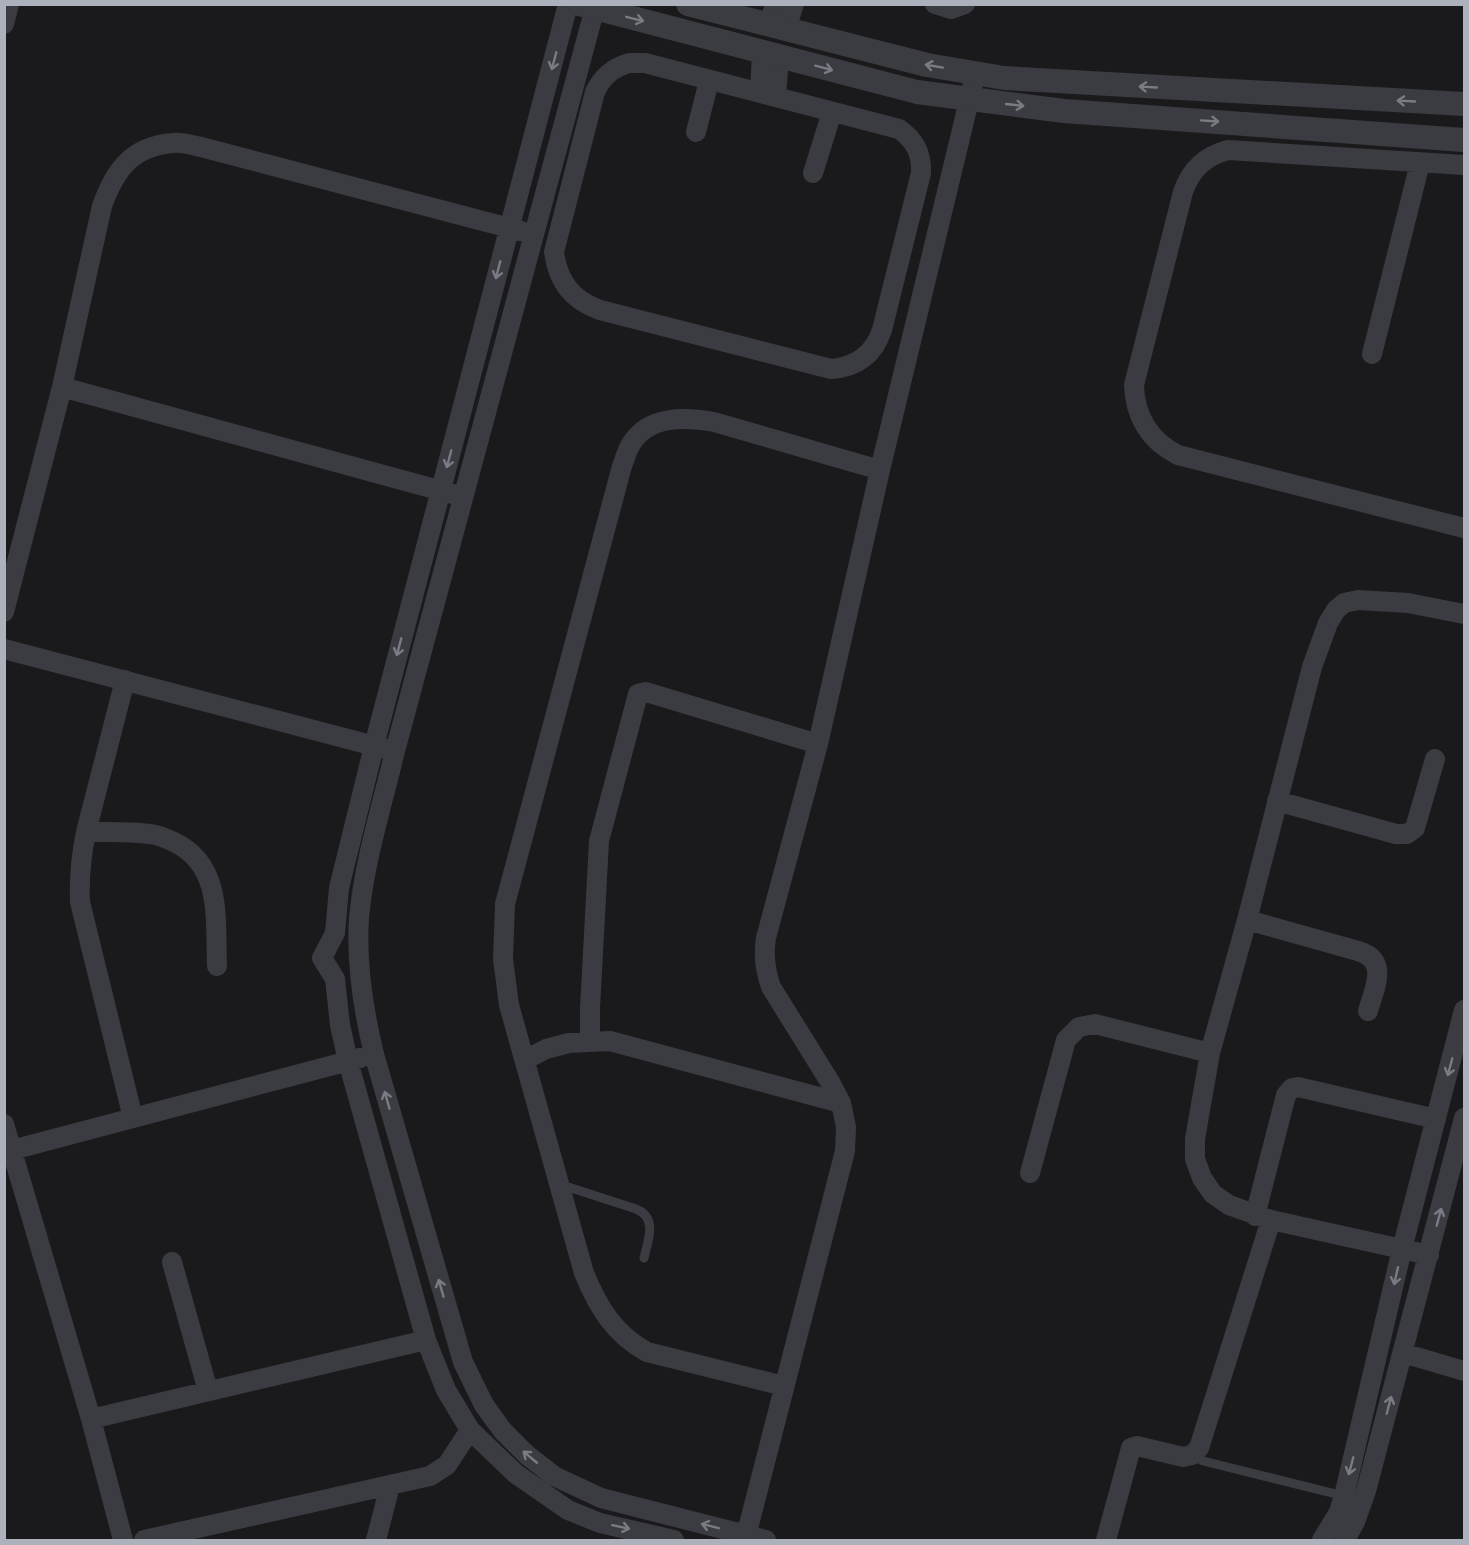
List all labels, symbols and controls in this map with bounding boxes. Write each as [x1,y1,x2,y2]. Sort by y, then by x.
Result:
one-way arrow [626,14,645,25]
one-way arrow [547,51,559,70]
one-way arrow [925,60,944,71]
one-way arrow [814,63,833,74]
one-way arrow [1139,82,1159,93]
one-way arrow [1397,96,1417,107]
one-way arrow [1005,100,1025,111]
one-way arrow [1199,116,1219,127]
one-way arrow [491,260,503,279]
one-way arrow [442,449,454,468]
one-way arrow [393,637,405,656]
one-way arrow [1444,1057,1455,1076]
one-way arrow [381,1091,392,1110]
one-way arrow [1433,1208,1445,1227]
one-way arrow [1390,1266,1401,1285]
one-way arrow [434,1278,446,1297]
one-way arrow [1383,1396,1395,1415]
one-way arrow [522,1450,538,1463]
one-way arrow [1345,1456,1357,1475]
one-way arrow [700,1519,719,1531]
one-way arrow [611,1522,630,1534]

